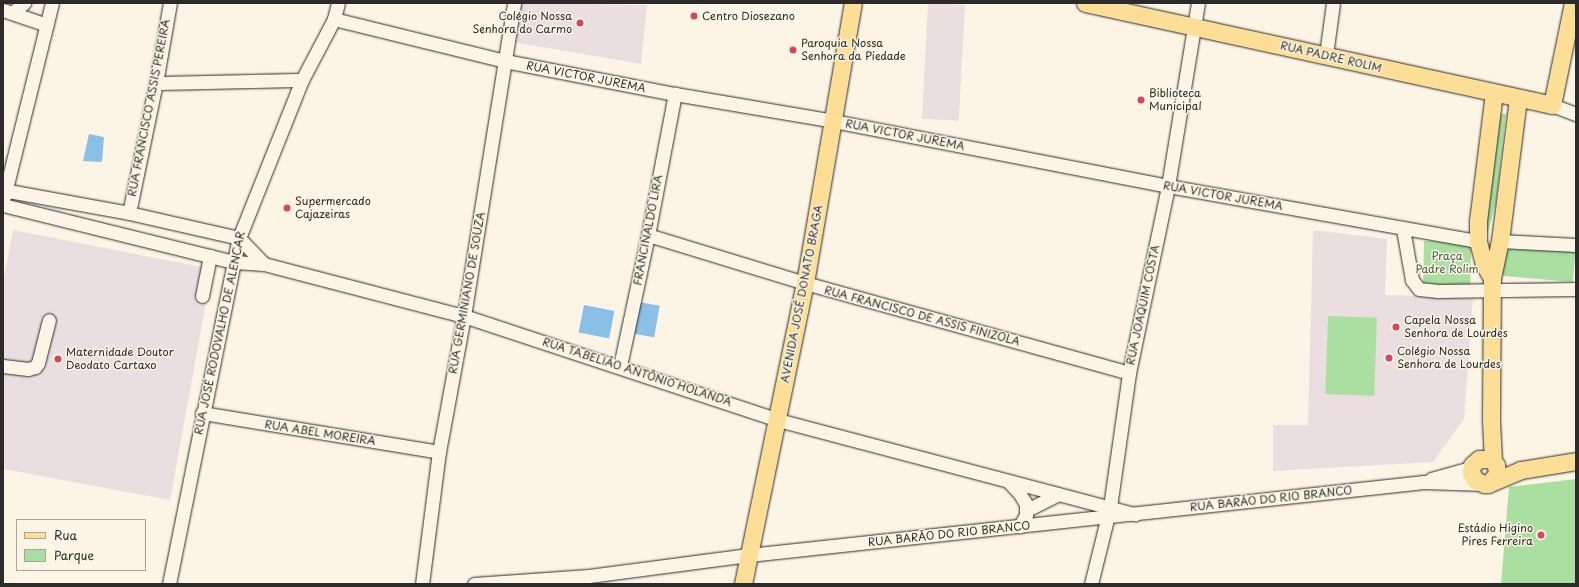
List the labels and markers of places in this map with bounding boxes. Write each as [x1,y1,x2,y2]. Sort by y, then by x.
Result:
place label: Centro Diosezano [702,9,795,23]
place label: Colégio Nossa Senhora do Carmo [472,10,572,36]
marker: Centro Diosezano [689,11,699,21]
marker: Colégio Nossa Senhora do Carmo [575,18,585,28]
place label: Paroquia Nossa Senhora da Piedade [801,37,905,63]
marker: Paroquia Nossa Senhora da Piedade [788,45,798,55]
place label: Biblioteca Municipal [1149,87,1202,113]
marker: Biblioteca Municipal [1136,95,1146,105]
place label: Supermercado Cajazeiras [295,195,371,221]
marker: Supermercado Cajazeiras [282,203,292,213]
place label: Capela Nossa Senhora de Lourdes [1404,314,1507,340]
marker: Capela Nossa Senhora de Lourdes [1391,322,1401,332]
place label: Colégio Nossa Senhora de Lourdes [1397,345,1500,371]
place label: Maternidade Doutor Deodato Cartaxo [66,346,174,372]
marker: Colégio Nossa Senhora de Lourdes [1384,353,1394,363]
marker: Maternidade Doutor Deodato Cartaxo [53,354,63,364]
place label: Estádio Higino Pires Ferreira [1457,522,1533,548]
marker: Estádio Higino Pires Ferreira [1536,530,1546,540]

